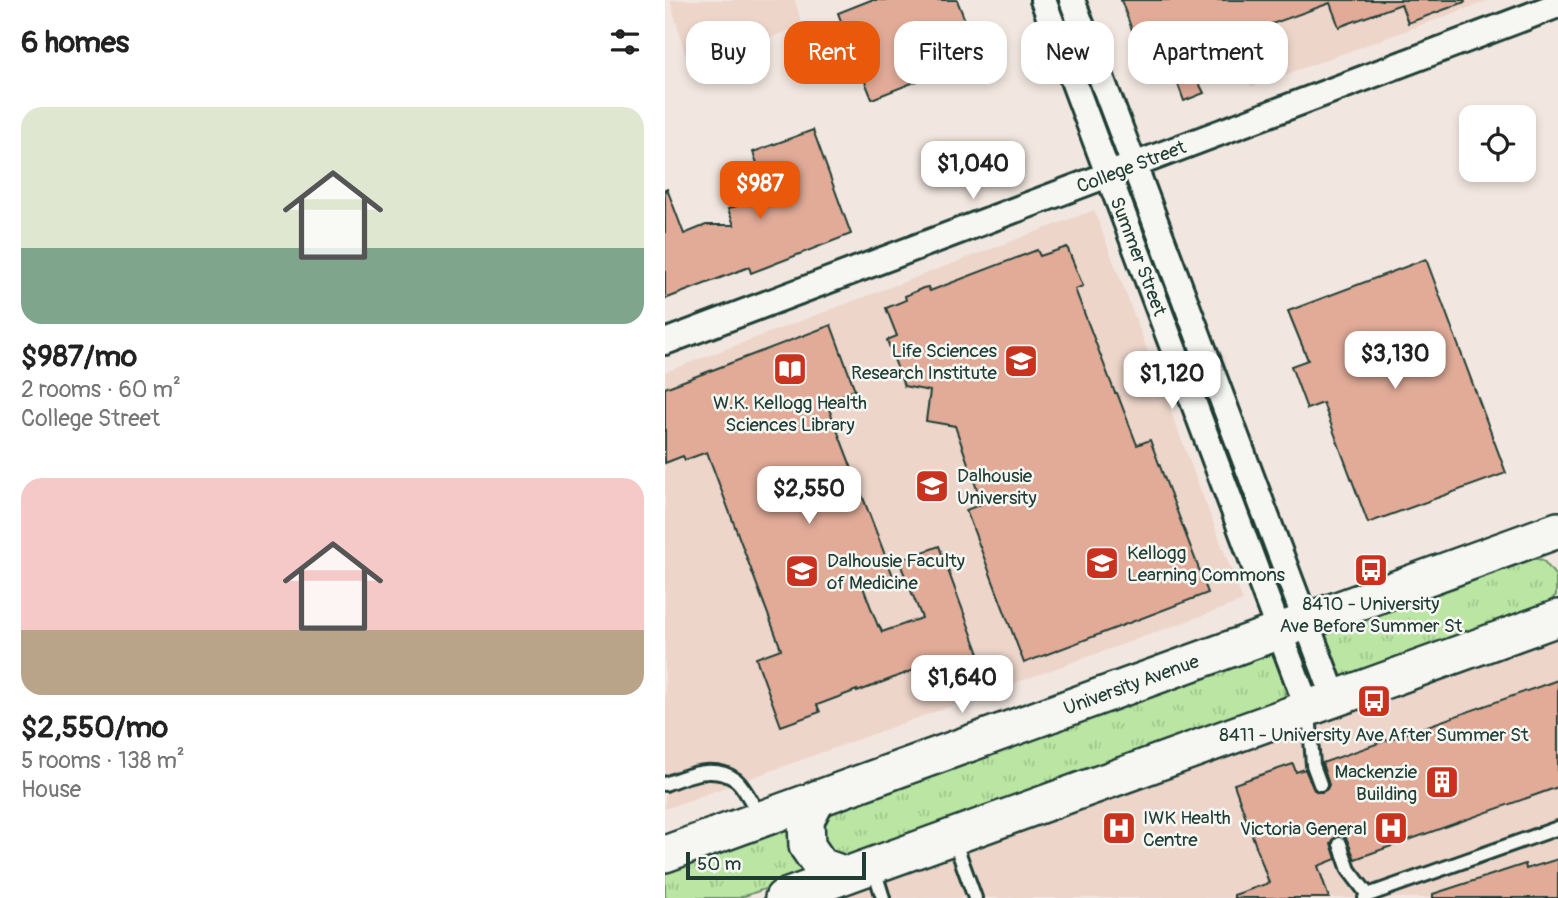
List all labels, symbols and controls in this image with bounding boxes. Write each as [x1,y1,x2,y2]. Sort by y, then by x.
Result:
chip: Buy [686,21,770,84]
chip: Rent [784,21,880,84]
chip: Filters [894,21,1007,84]
chip: New [1021,21,1114,84]
chip: Apartment [1128,21,1288,84]
icon: filters [606,23,644,61]
text: 6 homes [21,24,129,61]
map controls [1459,105,1536,182]
button: locate [1459,105,1536,182]
street label: College Street [1073,135,1190,199]
pin: $1,040 [916,142,1030,201]
text: $1,040 [937,149,1009,178]
icon: home [270,152,396,278]
pin: $987 [719,162,801,221]
text: $987 [736,169,784,198]
street label: Summer Street [1104,193,1172,320]
pin: $3,130 [1338,332,1452,391]
text: $987/mo [21,338,137,375]
place label: Life Sciences Research Institute [851,339,998,385]
text: $3,130 [1361,339,1429,368]
school or university icon: Life Sciences Research Institute [1002,342,1040,380]
library icon: W.K. Kellogg Health Sciences Library [771,350,809,388]
pin: $1,120 [1115,352,1229,411]
text: $1,120 [1140,359,1204,388]
text: 2 rooms · 60 m² [21,375,181,404]
place label: W.K. Kellogg Health Sciences Library [713,391,867,437]
text: College Street [21,404,160,433]
place label: Dalhousie University [957,464,1037,510]
pin: $2,550 [752,466,866,526]
school or university icon: Dalhousie University [913,467,951,505]
text: $2,550 [773,474,845,503]
icon: home [270,523,396,649]
place label: Kellogg Learning Commons [1127,541,1286,587]
school or university icon: Kellogg Learning Commons [1083,544,1121,582]
place label: Dalhousie Faculty of Medicine [827,549,965,595]
bus stop icon: 8410 - University Ave Before Summer St [1352,551,1390,589]
school or university icon: Dalhousie Faculty of Medicine [783,552,821,590]
place label: 8410 - University Ave Before Summer St [1280,592,1463,638]
street label: University Avenue [1060,649,1203,721]
pin: $1,640 [905,656,1019,715]
text: $1,640 [927,663,997,692]
bus stop icon: 8411 - University Ave After Summer St [1355,682,1393,720]
text: $2,550/mo [21,709,168,746]
place label: 8411 - University Ave After Summer St [1219,723,1529,747]
text: 5 rooms · 138 m² [21,746,185,775]
place label: Mackenzie Building [1335,760,1418,806]
building icon: Mackenzie Building [1423,763,1461,801]
text: House [21,775,81,804]
place label: IWK Health Centre [1143,806,1231,852]
hospital icon: IWK Health Centre [1100,809,1138,847]
hospital icon: Victoria General [1372,809,1410,847]
place label: Victoria General [1240,817,1367,841]
scale bar [686,849,866,881]
text: 50 m [697,852,741,876]

